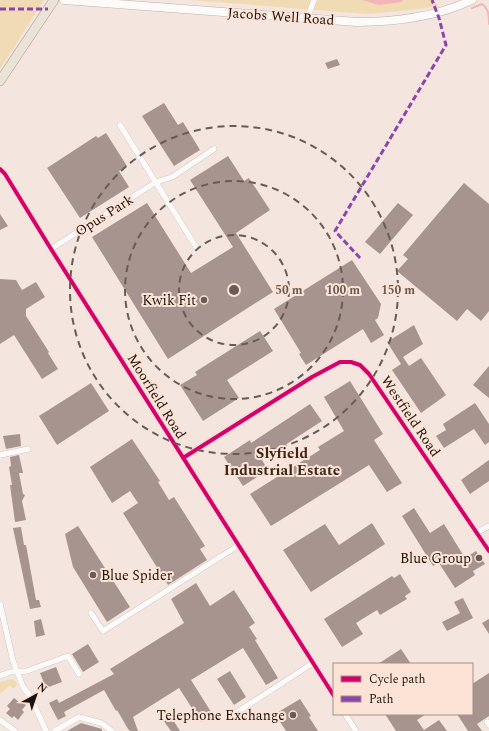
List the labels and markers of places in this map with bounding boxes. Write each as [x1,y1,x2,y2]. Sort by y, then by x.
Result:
centre of rings [227,283,241,297]
place label: Kwik Fit [142,290,196,311]
marker: Kwik Fit [199,295,209,305]
place label: Blue Group [400,548,471,569]
marker: Blue Group [474,553,484,563]
place label: Blue Spider [101,565,173,586]
marker: Blue Spider [88,570,98,580]
place label: Telephone Exchange [157,705,285,726]
marker: Telephone Exchange [288,710,298,720]

